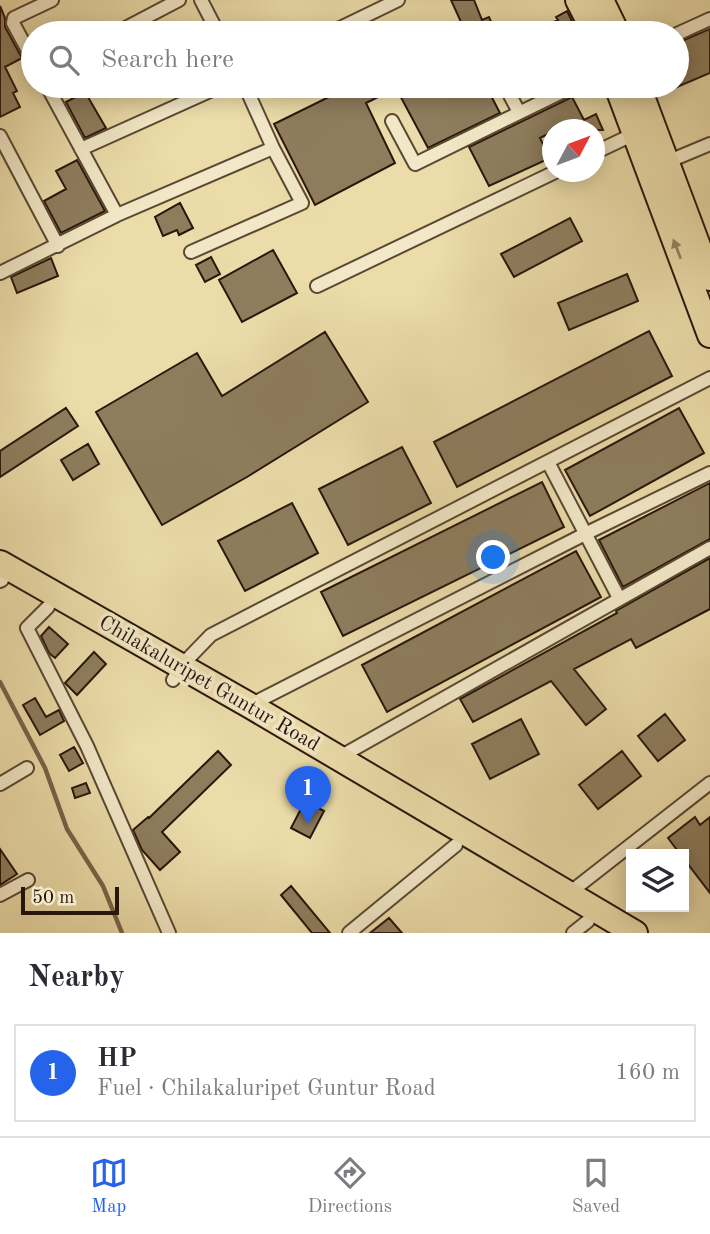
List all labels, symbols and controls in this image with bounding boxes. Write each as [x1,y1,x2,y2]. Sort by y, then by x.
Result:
search box [21,21,689,98]
icon: search [45,41,83,79]
text: Search here [101,47,234,73]
north arrow [542,119,605,182]
one-way arrow [671,238,682,259]
your location [476,540,510,574]
street label: Chilakaluripet Guntur Road [95,612,323,756]
pin: 1 [285,766,331,824]
map controls [626,849,689,912]
button: layers [626,849,689,912]
scale bar [21,884,119,916]
text: 50 m [32,889,74,908]
text: Nearby [28,963,125,993]
text: HP [97,1046,137,1072]
text: 1 [46,1061,60,1084]
text: 160 m [615,1061,680,1084]
text: Fuel · Chilakaluripet Guntur Road [97,1077,436,1100]
tab: Map [90,1154,128,1219]
tab: Directions [308,1154,392,1219]
tab: Saved [572,1154,620,1219]

